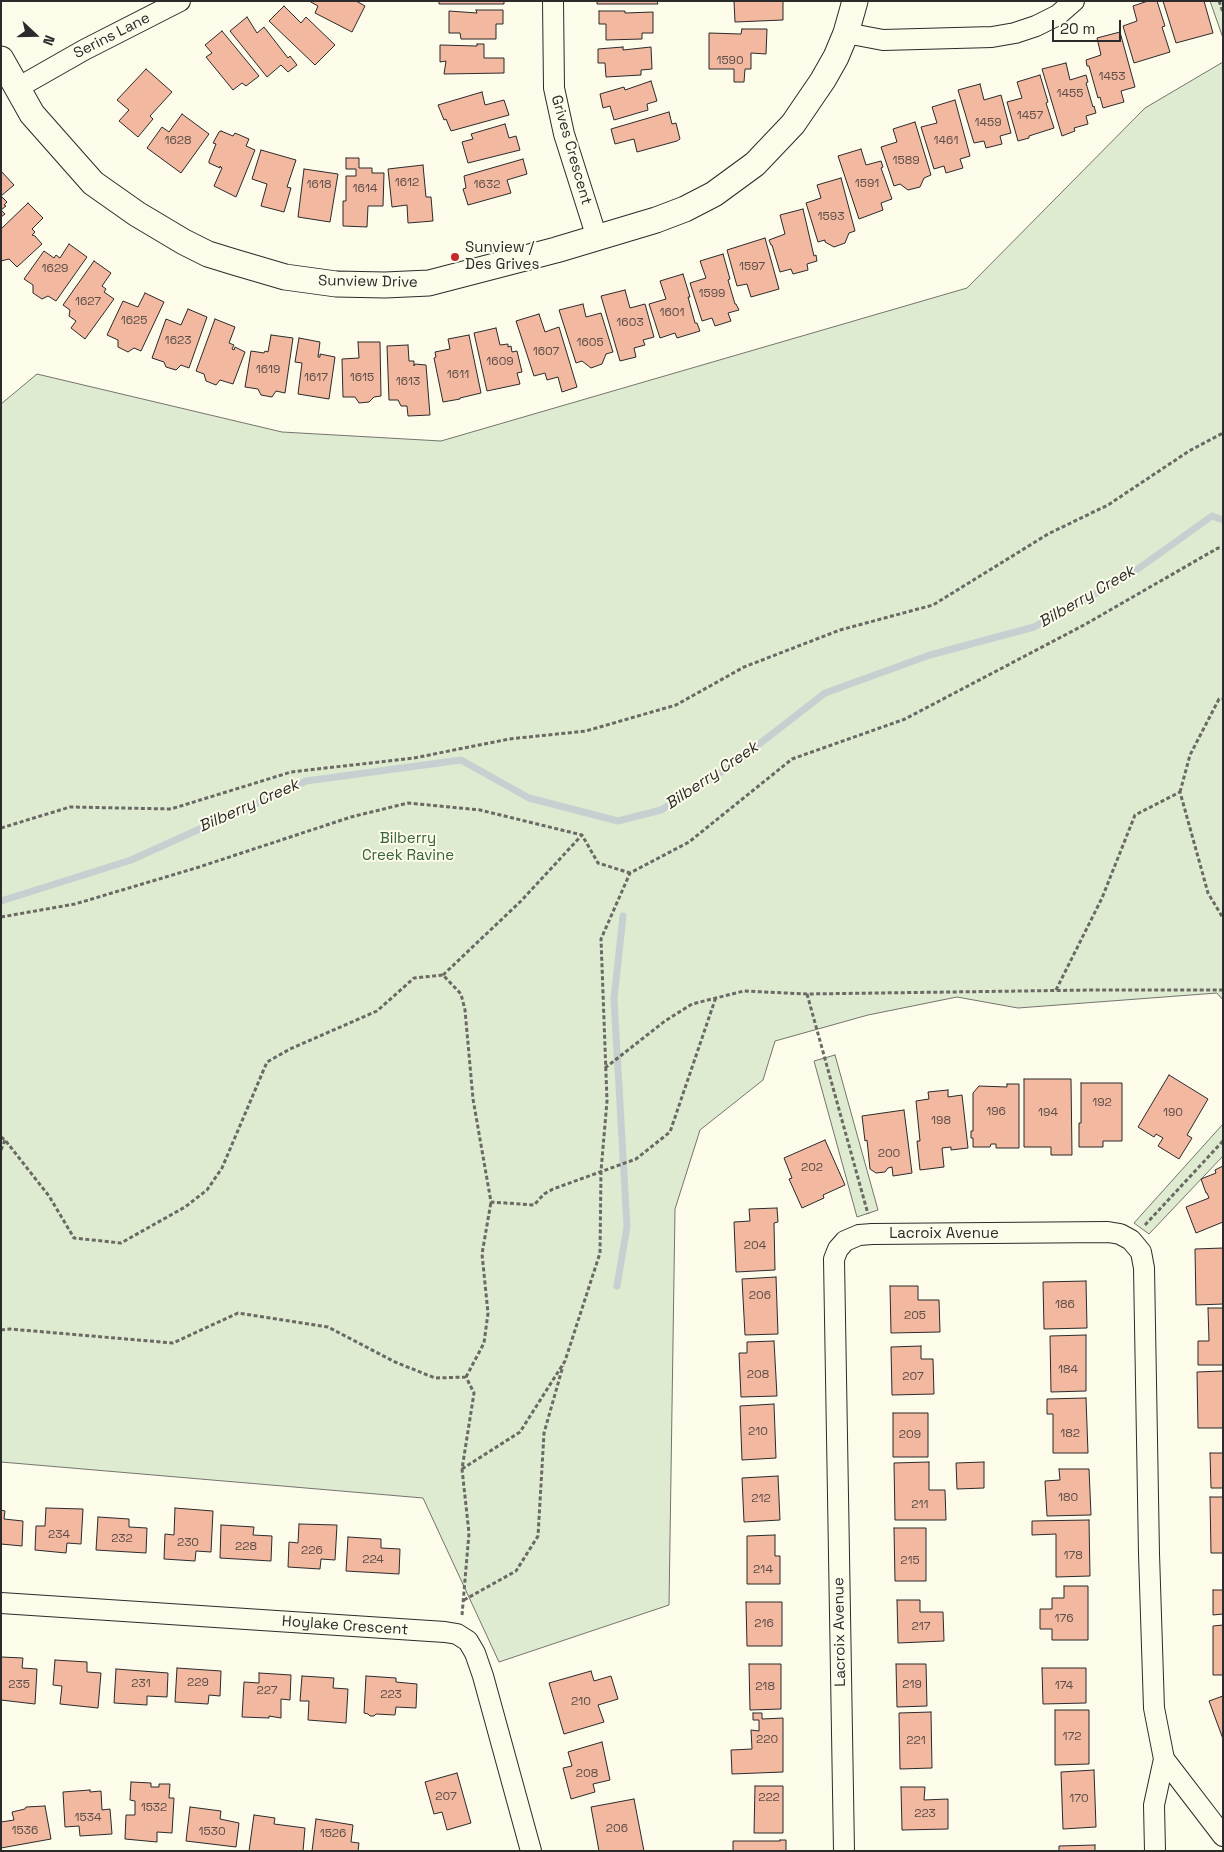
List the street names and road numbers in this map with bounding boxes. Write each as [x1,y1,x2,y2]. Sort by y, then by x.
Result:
street label: Serins Lane [71,9,153,63]
street label: Grives Crescent [547,93,595,207]
street label: Sunview Drive [318,272,418,292]
street label: Lacroix Avenue [889,1225,999,1243]
street label: Lacroix Avenue [830,1577,850,1687]
street label: Hoylake Crescent [281,1613,409,1639]

